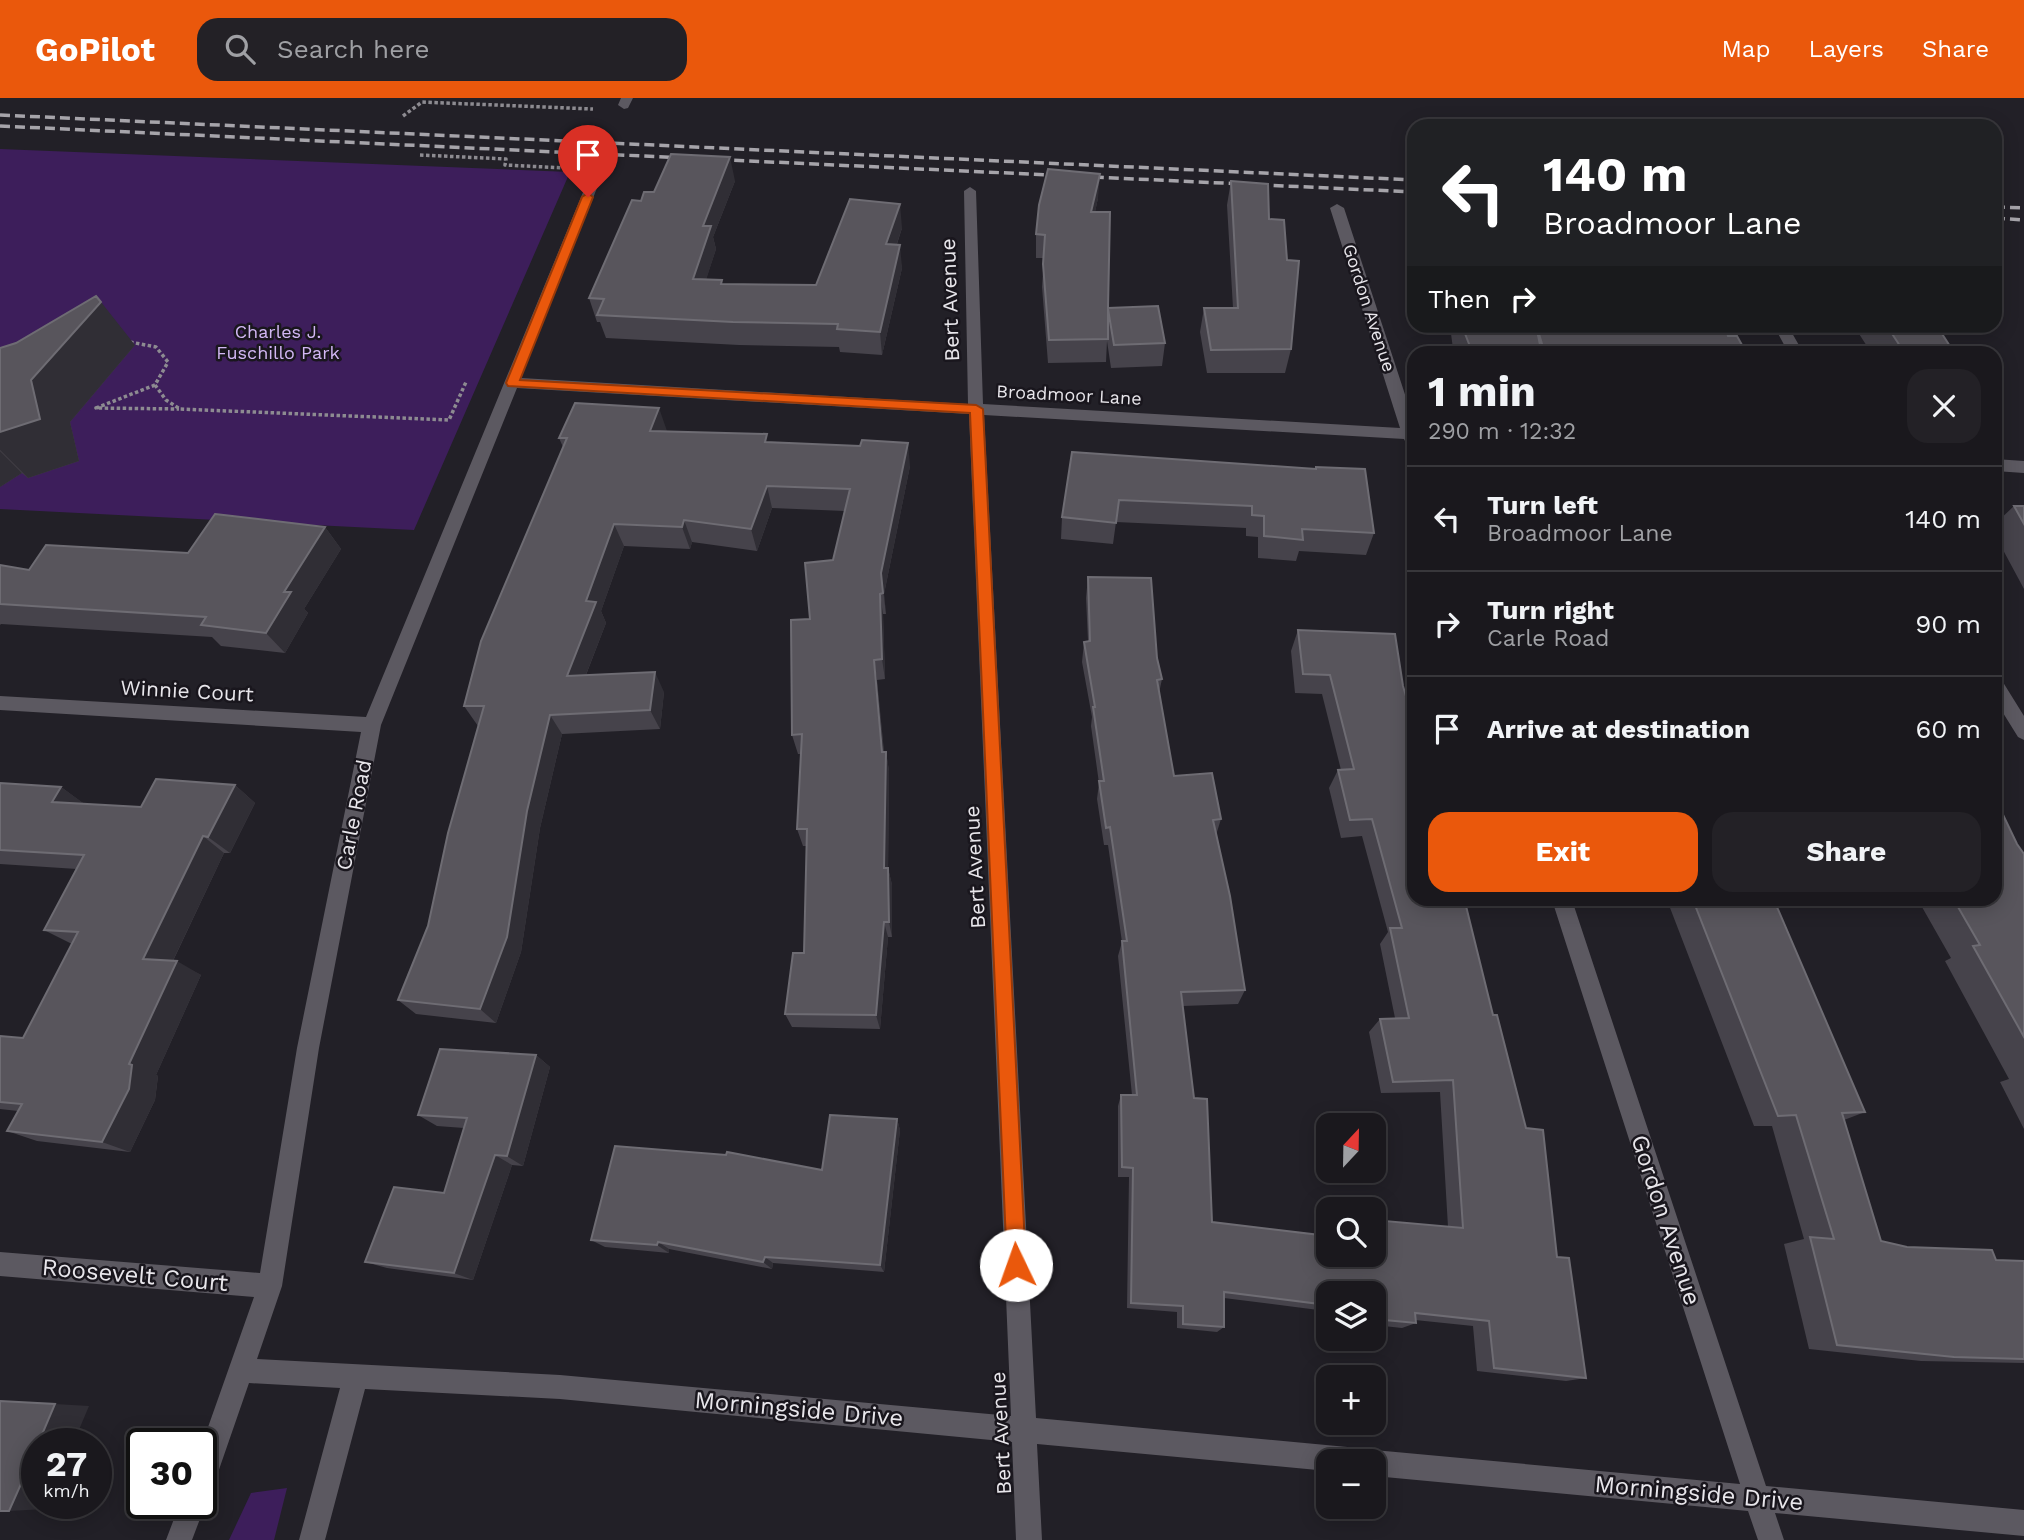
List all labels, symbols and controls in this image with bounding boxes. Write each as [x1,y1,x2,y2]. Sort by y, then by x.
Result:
search box [197,18,687,81]
text: GoPilot [35,30,155,69]
icon: search [221,30,259,68]
text: Search here [277,34,429,64]
text: Map [1722,35,1770,63]
text: Layers [1808,35,1884,63]
text: Share [1922,35,1989,63]
pin [558,125,618,197]
icon: arrive [569,136,607,174]
text: 140 m [1543,145,1687,203]
icon: left [1428,147,1519,238]
text: Broadmoor Lane [1543,204,1801,242]
street label: Bert Avenue [935,238,964,362]
street label: Gordon Avenue [1339,241,1400,374]
icon: right [1504,280,1542,318]
text: Then [1428,284,1490,314]
park label: Charles J. Fuschillo Park [216,321,340,363]
text: 1 min [1428,367,1536,416]
button: close [1907,369,1981,443]
street label: Broadmoor Lane [996,380,1142,409]
text: 290 m · 12:32 [1428,418,1576,445]
text: Turn left [1487,490,1598,520]
icon: left [1428,500,1466,538]
text: 140 m [1905,504,1981,534]
text: Broadmoor Lane [1487,520,1673,547]
text: Turn right [1487,595,1614,625]
icon: right [1428,605,1466,643]
text: 90 m [1915,609,1981,639]
text: Carle Road [1487,625,1609,652]
street label: Winnie Court [120,675,254,706]
icon: arrive [1428,710,1466,748]
text: Arrive at destination [1487,714,1750,744]
text: 60 m [1915,714,1981,744]
street label: Carle Road [331,758,376,872]
street label: Bert Avenue [959,805,990,929]
button: Exit [1428,812,1698,892]
button: Share [1712,812,1981,892]
north arrow [1316,1113,1386,1183]
map controls [1316,1113,1386,1519]
street label: Gordon Avenue [1625,1131,1707,1309]
button: search [1316,1197,1386,1267]
position arrow [979,1228,1053,1302]
street label: Roosevelt Court [41,1253,229,1297]
button: layers [1316,1281,1386,1351]
button: + [1316,1365,1386,1435]
street label: Bert Avenue [985,1371,1016,1495]
street label: Morningside Drive [694,1386,904,1432]
speed limit sign: 30 [126,1428,217,1519]
text: 27 [46,1443,87,1485]
button: − [1316,1449,1386,1519]
street label: Morningside Drive [1594,1470,1804,1516]
text: km/h [43,1480,90,1501]

